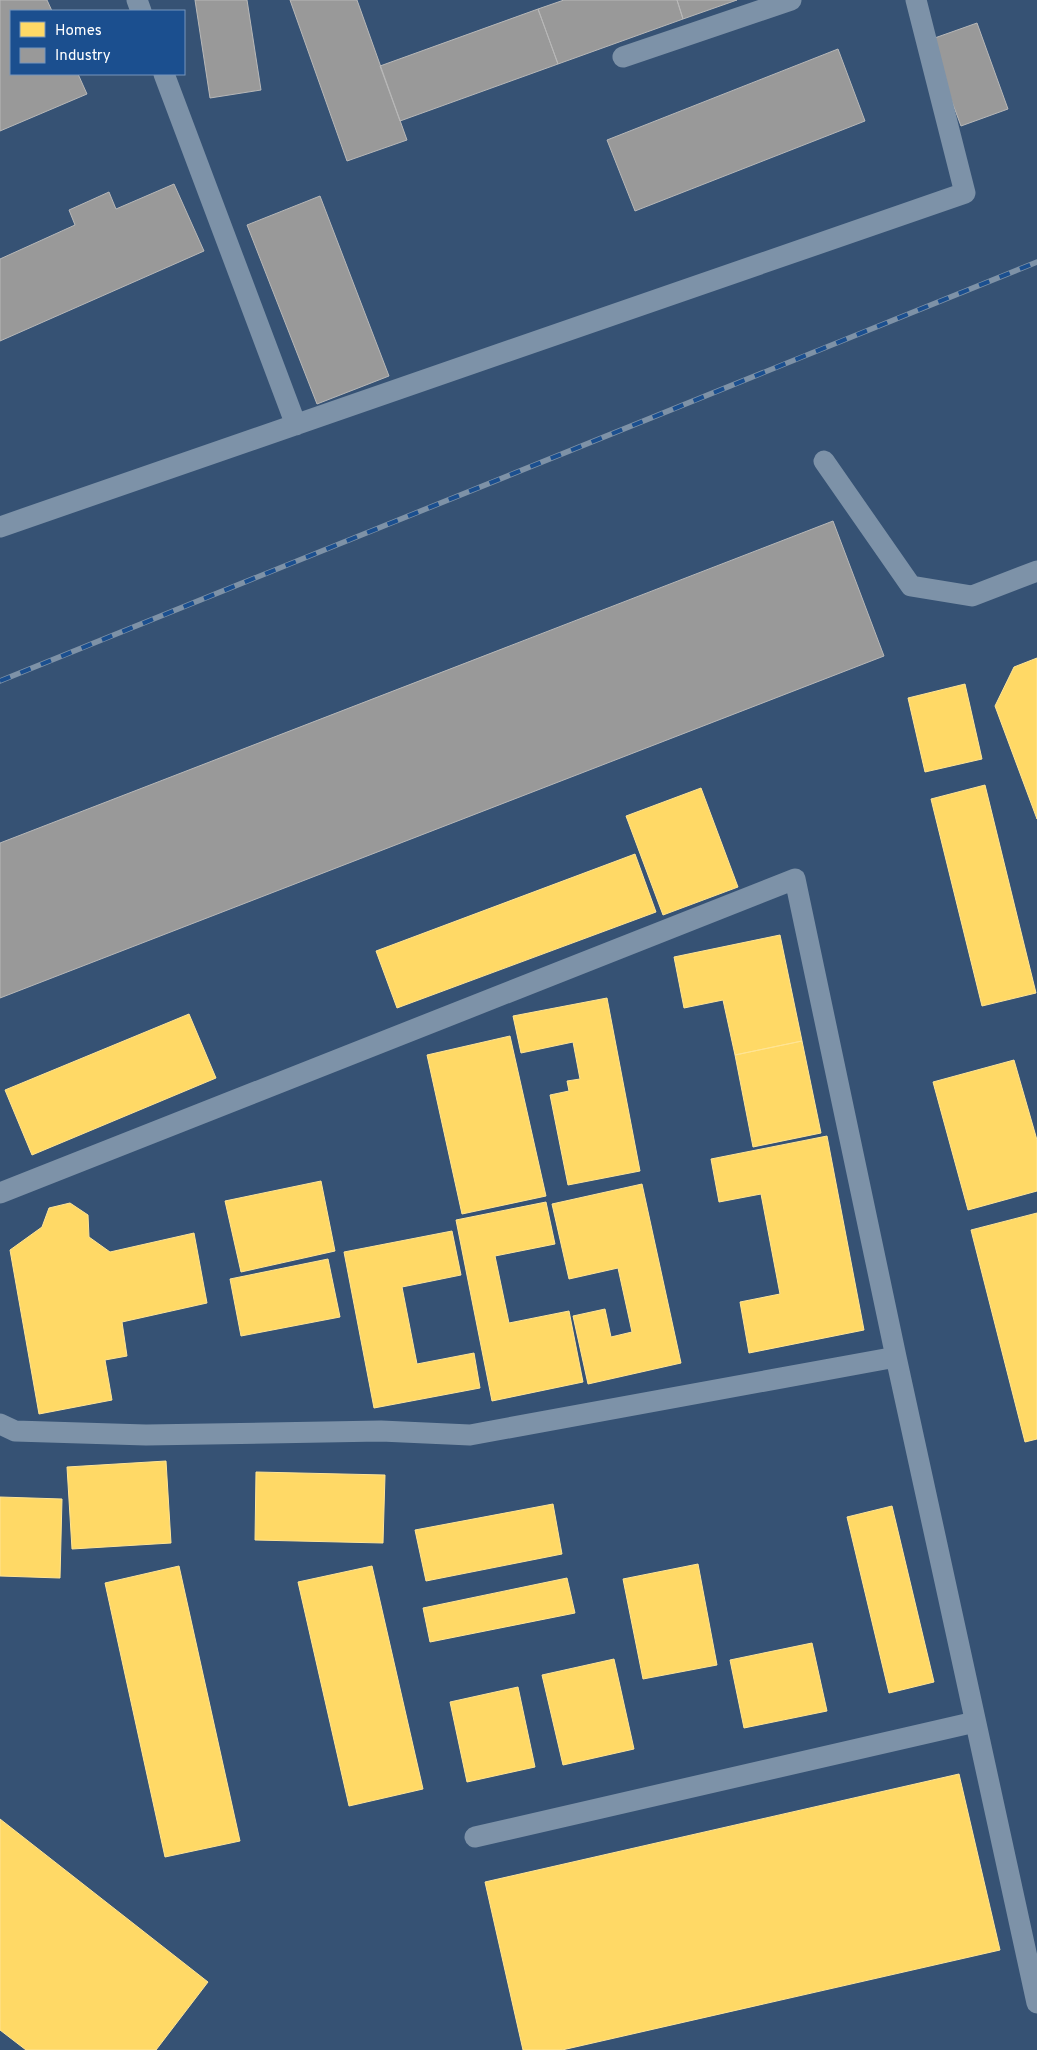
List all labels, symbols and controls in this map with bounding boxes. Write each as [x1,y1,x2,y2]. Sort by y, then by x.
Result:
legend [10,10,185,75]
text: Homes [55,22,102,41]
text: Industry [55,47,111,66]

